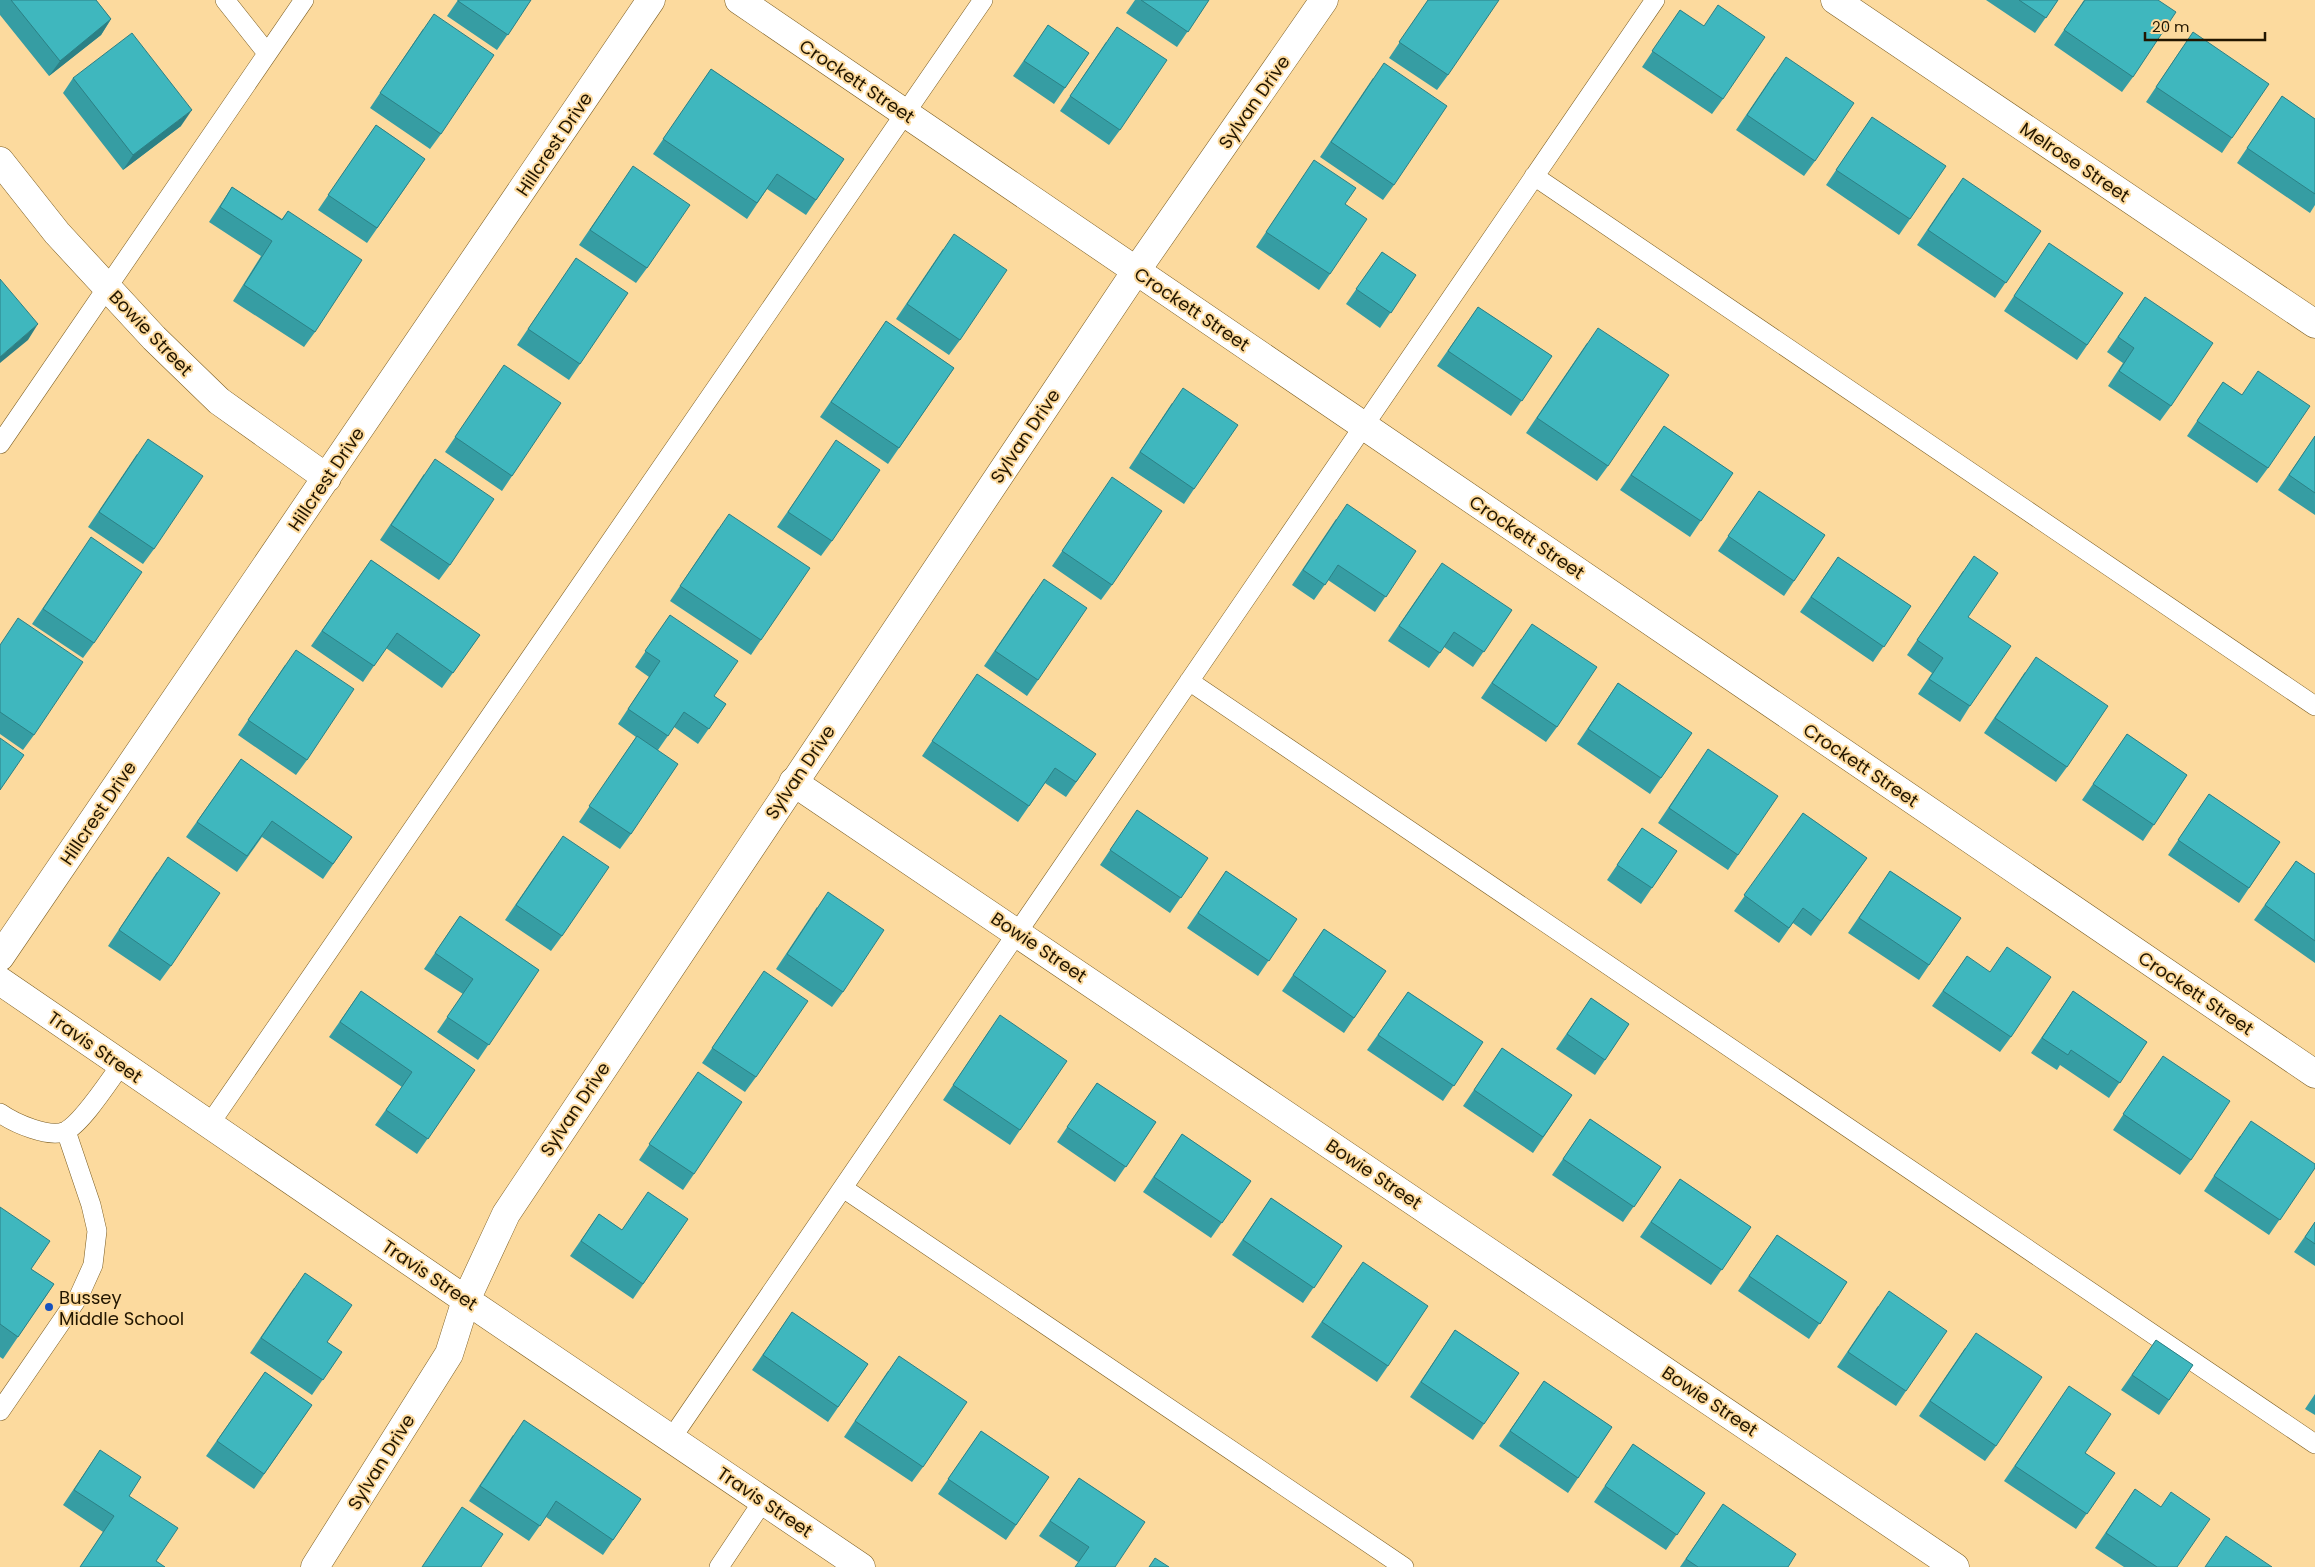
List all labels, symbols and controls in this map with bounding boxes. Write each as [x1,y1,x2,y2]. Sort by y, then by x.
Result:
scale bar [2145,10,2265,42]
text: 20 m [2152,16,2190,37]
street label: Crockett Street [794,33,920,129]
street label: Sylvan Drive [1213,50,1295,154]
street label: Hillcrest Drive [510,87,598,201]
street label: Melrose Street [2015,116,2135,208]
street label: Crockett Street [1129,261,1255,357]
street label: Bowie Street [104,285,198,381]
street label: Sylvan Drive [984,384,1066,488]
street label: Hillcrest Drive [282,422,370,536]
street label: Crockett Street [1464,489,1590,585]
street label: Crockett Street [1798,717,1924,813]
street label: Sylvan Drive [759,720,841,824]
street label: Hillcrest Drive [54,756,142,870]
street label: Bowie Street [986,906,1092,988]
street label: Crockett Street [2133,945,2259,1041]
street label: Travis Street [43,1005,147,1089]
street label: Sylvan Drive [534,1057,616,1161]
street label: Bowie Street [1321,1133,1427,1215]
street label: Travis Street [377,1234,483,1316]
place label: Bussey Middle School [59,1285,184,1331]
marker: Bussey Middle School [43,1301,55,1313]
street label: Bowie Street [1657,1360,1763,1442]
street label: Sylvan Drive [342,1409,420,1515]
street label: Travis Street [712,1461,818,1543]

